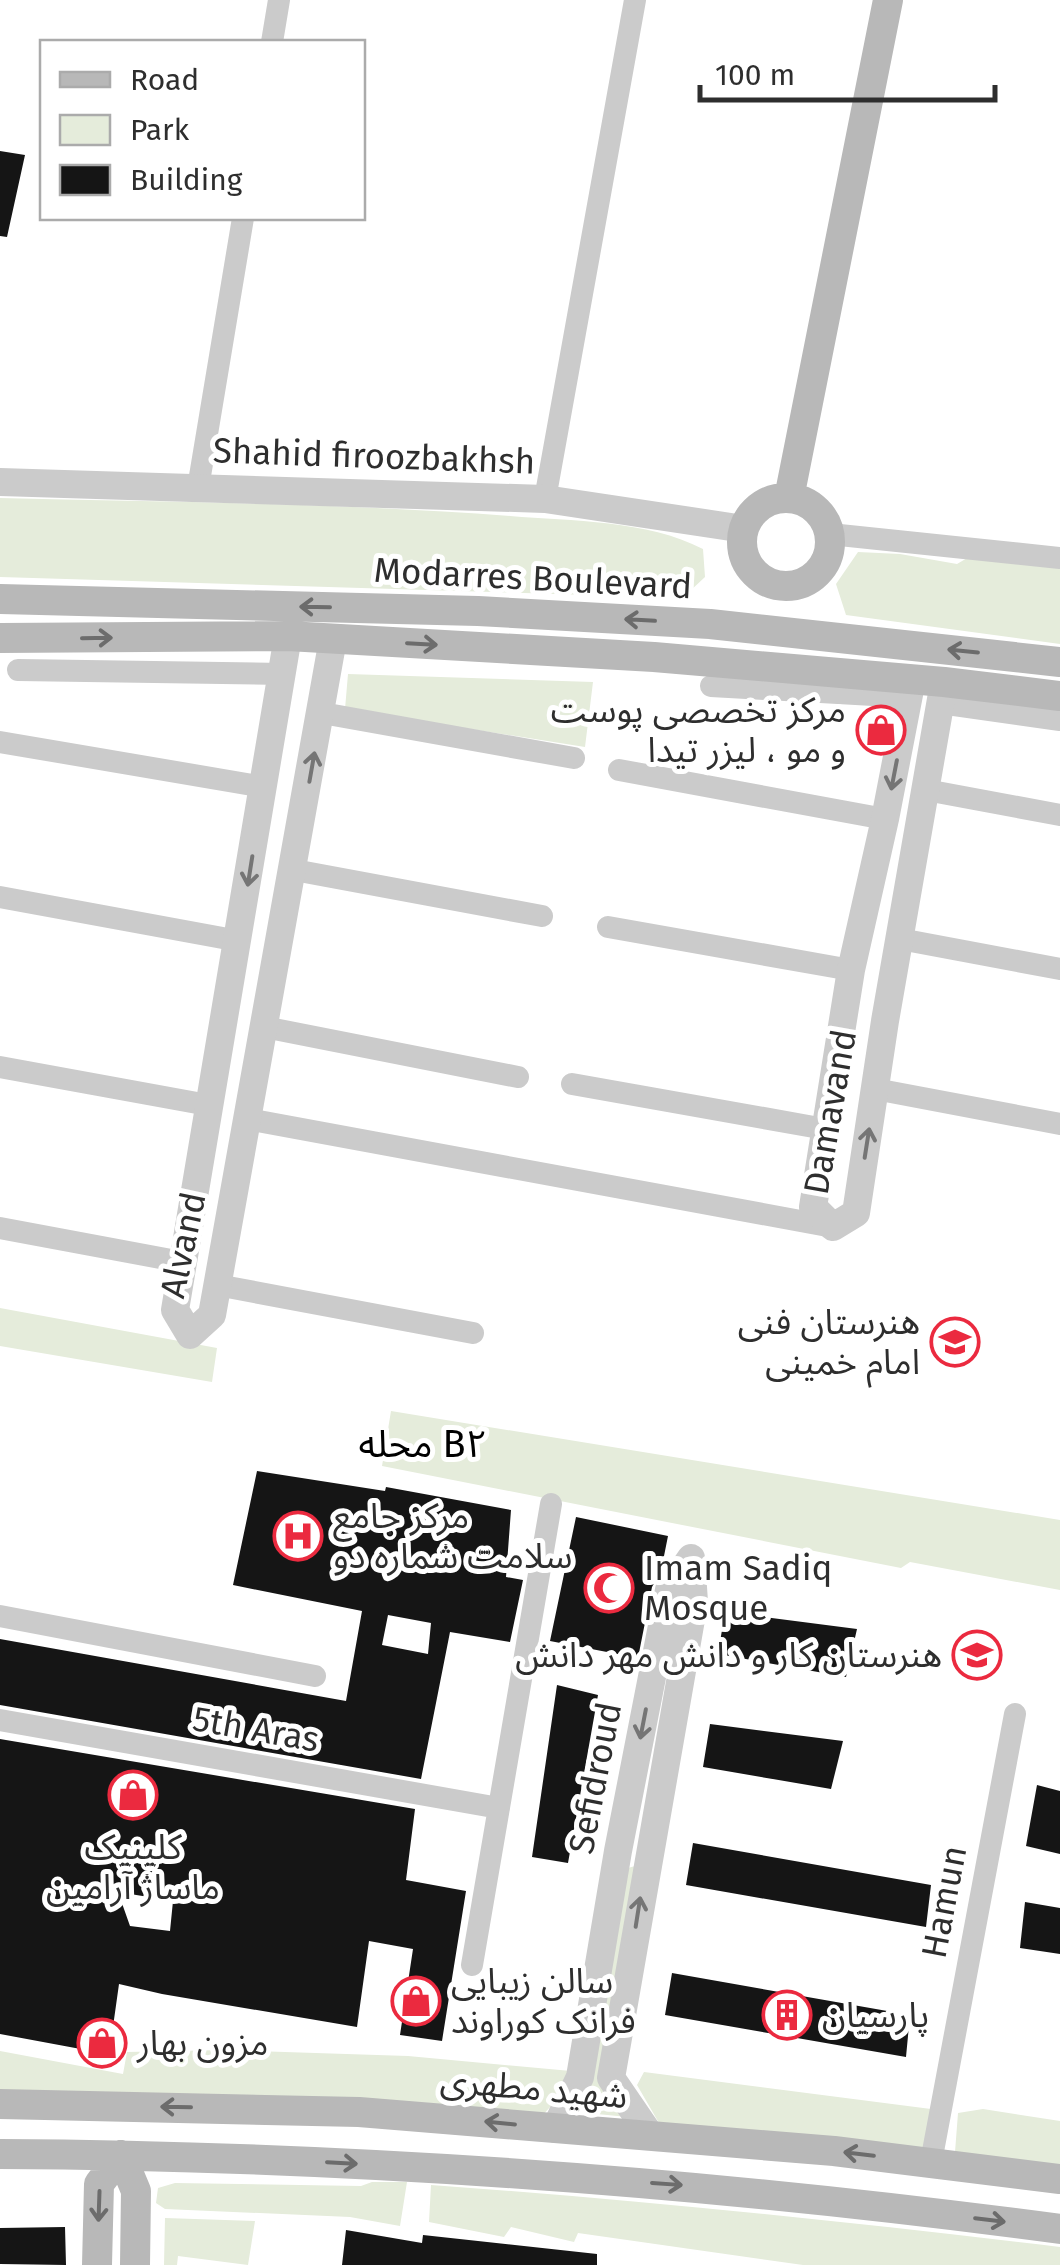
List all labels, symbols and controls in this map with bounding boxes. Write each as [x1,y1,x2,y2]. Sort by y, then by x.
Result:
legend [40,40,365,220]
scale bar [700,40,995,102]
text: 100 m [715,57,795,93]
text: Road [130,62,199,98]
text: Park [130,112,190,148]
text: Building [130,162,243,198]
street label: Shahid firoozbakhsh [212,429,536,483]
street label: Modarres Boulevard [373,549,693,607]
one-way arrow [299,597,331,616]
one-way arrow [624,610,656,629]
one-way arrow [80,628,113,648]
one-way arrow [406,635,438,654]
one-way arrow [947,641,980,660]
place label: مرکز تخصصی پوست و مو ، لیزر تیدا [551,689,846,771]
shop icon: مرکز تخصصی پوست و مو ، لیزر تیدا [855,704,907,756]
one-way arrow [303,751,322,784]
one-way arrow [883,758,902,790]
one-way arrow [241,854,259,887]
street label: Damavand [795,1026,865,1198]
one-way arrow [858,1127,876,1160]
street label: Alvand [151,1188,215,1302]
place label: هنرستان فنی امام خمینی [738,1301,920,1388]
school or university icon: هنرستان فنی امام خمینی [929,1316,981,1368]
district label: محله B۲ [359,1421,487,1467]
place label: مرکز جامع سلامت شماره دو [333,1495,572,1577]
hospital icon: مرکز جامع سلامت شماره دو [272,1510,324,1562]
place label: Imam Sadiq Mosque [644,1547,832,1629]
mosque icon: Imam Sadiq Mosque [583,1562,635,1614]
school or university icon: هنرستان کار و دانش مهر دانش [951,1629,1003,1681]
place label: هنرستان کار و دانش مهر دانش [515,1634,942,1676]
street label: 5th Aras [190,1697,322,1761]
street label: Sefidroud [560,1699,630,1857]
one-way arrow [632,1708,651,1740]
shop icon: کلینیک ماساژ آرامین [107,1769,159,1821]
place label: کلینیک ماساژ آرامین [46,1826,220,1908]
street label: Hamun [913,1842,975,1962]
one-way arrow [629,1896,648,1928]
place label: سالن زیبایی فرانک کوراوند [451,1960,636,2042]
shop icon: سالن زیبایی فرانک کوراوند [390,1975,442,2027]
building icon: پارسیان [761,1989,813,2041]
place label: پارسیان [822,1994,929,2037]
shop icon: مزون بهار [76,2017,128,2069]
place label: مزون بهار [136,2022,268,2064]
street label: شهید مطهری [439,2059,629,2117]
one-way arrow [161,2097,193,2116]
one-way arrow [485,2114,517,2133]
one-way arrow [844,2144,876,2163]
one-way arrow [326,2154,358,2173]
one-way arrow [650,2175,682,2194]
one-way arrow [89,2190,108,2222]
one-way arrow [973,2212,1005,2230]

